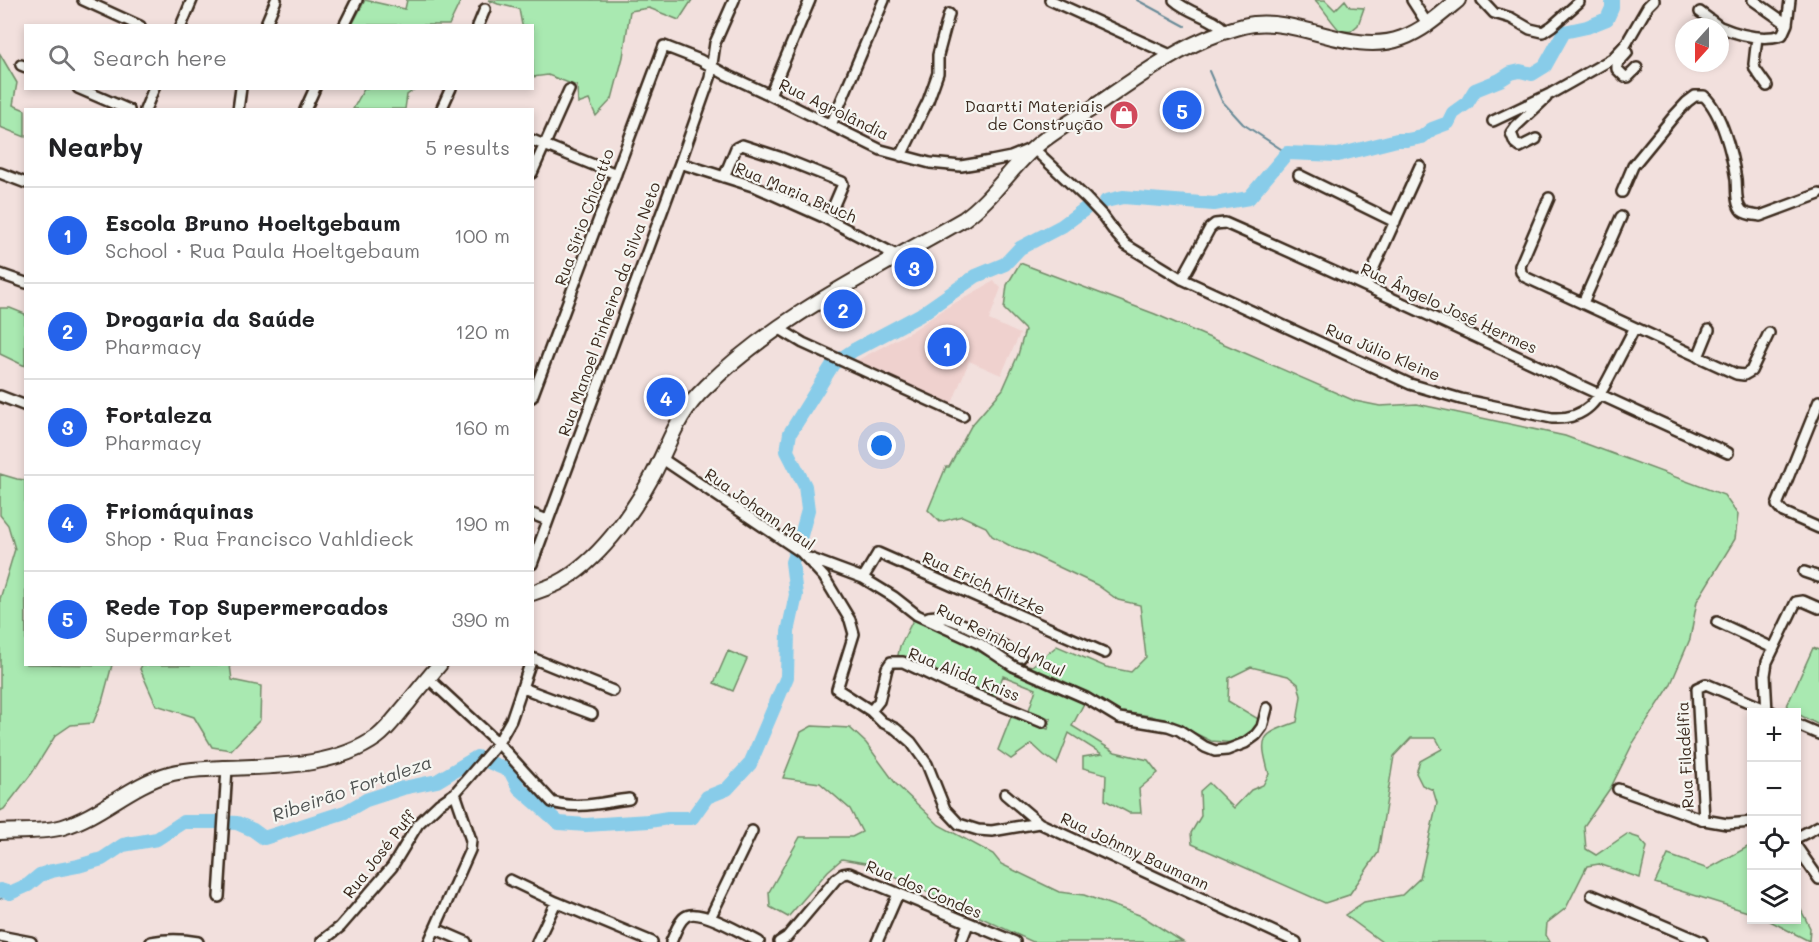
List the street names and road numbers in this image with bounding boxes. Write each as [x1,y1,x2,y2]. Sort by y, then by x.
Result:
street label: Rua Agrolândia [776,73,893,144]
street label: Rua Sírio Chicatto [549,146,618,288]
street label: Rua Maria Bruch [732,156,860,227]
street label: Rua Manoel Pinheiro da Silva Neto [553,179,664,439]
street label: Rua Ângelo José Hermes [1357,257,1541,358]
street label: Rua Júlio Kleine [1323,318,1444,385]
street label: Rua Johann Maul [701,463,819,554]
street label: Rua Erich Klitzke [919,546,1049,619]
street label: Rua Reinhold Maul [934,598,1069,681]
street label: Rua Alida Kniss [905,642,1023,705]
street label: Rua Filadélfia [1671,701,1698,809]
street label: Rua José Puff [338,805,420,902]
street label: Rua Johnny Baumann [1057,807,1213,894]
street label: Rua dos Condes [863,855,985,922]

